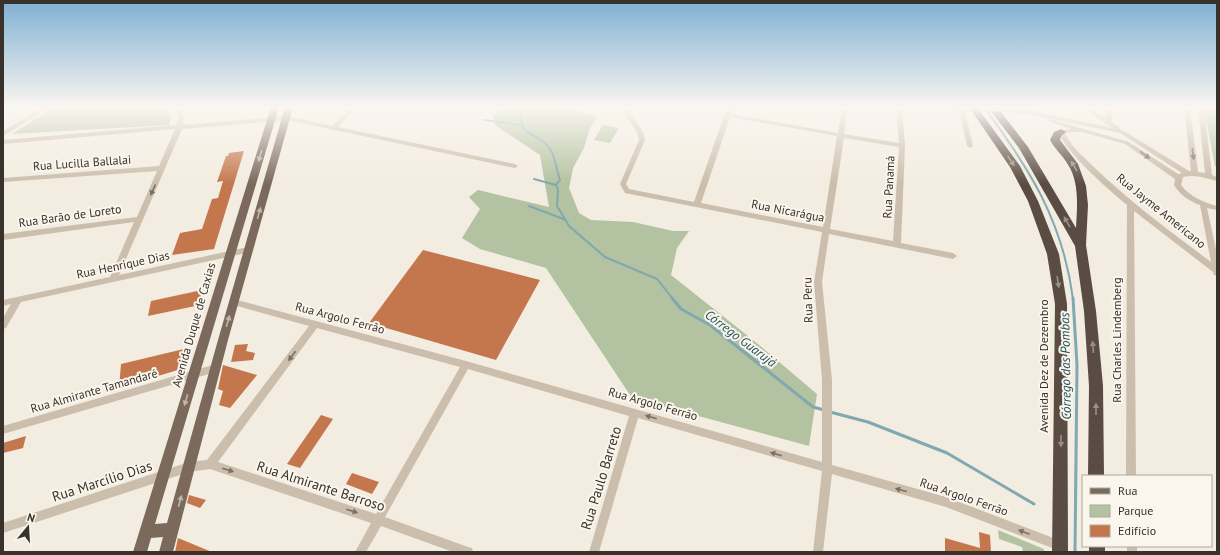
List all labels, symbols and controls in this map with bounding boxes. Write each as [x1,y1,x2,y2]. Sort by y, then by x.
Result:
one-way arrow [1190,148,1196,160]
one-way arrow [257,151,263,163]
one-way arrow [1140,151,1150,159]
street label: Rua Lucilla Ballalai [32,152,132,173]
street label: Rua Panamá [879,155,898,219]
one-way arrow [1007,156,1015,166]
one-way arrow [1071,160,1078,172]
street label: Rua Jayme Americano [1114,170,1209,251]
one-way arrow [150,184,156,195]
street label: Rua Nicarágua [750,196,826,225]
street label: Rua Barão de Loreto [18,201,122,230]
one-way arrow [256,207,262,219]
one-way arrow [1063,216,1070,228]
street label: Rua Henrique Dias [75,247,171,282]
street label: Avenida Duque de Caxias [169,261,219,389]
one-way arrow [1055,276,1061,288]
street label: Rua Peru [799,277,816,323]
street label: Rua Charles Lindemberg [1109,277,1124,403]
street label: Rua Argolo Ferrão [294,298,387,337]
street label: Avenida Dez de Dezembro [1036,299,1051,433]
water label: Córrego Guarujá [702,306,780,371]
water label: Córrego das Pombas [1056,311,1075,420]
one-way arrow [225,315,231,327]
one-way arrow [1090,340,1096,353]
one-way arrow [288,350,296,361]
street label: Rua Almirante Tamandaré [29,365,159,416]
street label: Rua Argolo Ferrão [607,384,700,423]
one-way arrow [183,394,189,406]
one-way arrow [1093,402,1099,415]
one-way arrow [645,414,657,420]
street label: Rua Paulo Barreto [577,424,625,532]
one-way arrow [1058,435,1064,448]
one-way arrow [770,451,782,457]
street label: Rua Marcílio Dias [50,456,154,506]
street label: Rua Almirante Barroso [255,457,387,515]
one-way arrow [223,467,235,473]
street label: Rua Argolo Ferrão [918,474,1010,519]
legend [1082,475,1212,547]
text: Rua [1118,483,1137,498]
one-way arrow [895,486,907,492]
one-way arrow [177,495,183,507]
text: Parque [1118,503,1153,518]
north arrow [8,507,48,547]
one-way arrow [346,508,358,514]
text: N [25,510,37,525]
text: Edifício [1118,523,1156,538]
one-way arrow [1017,529,1029,535]

